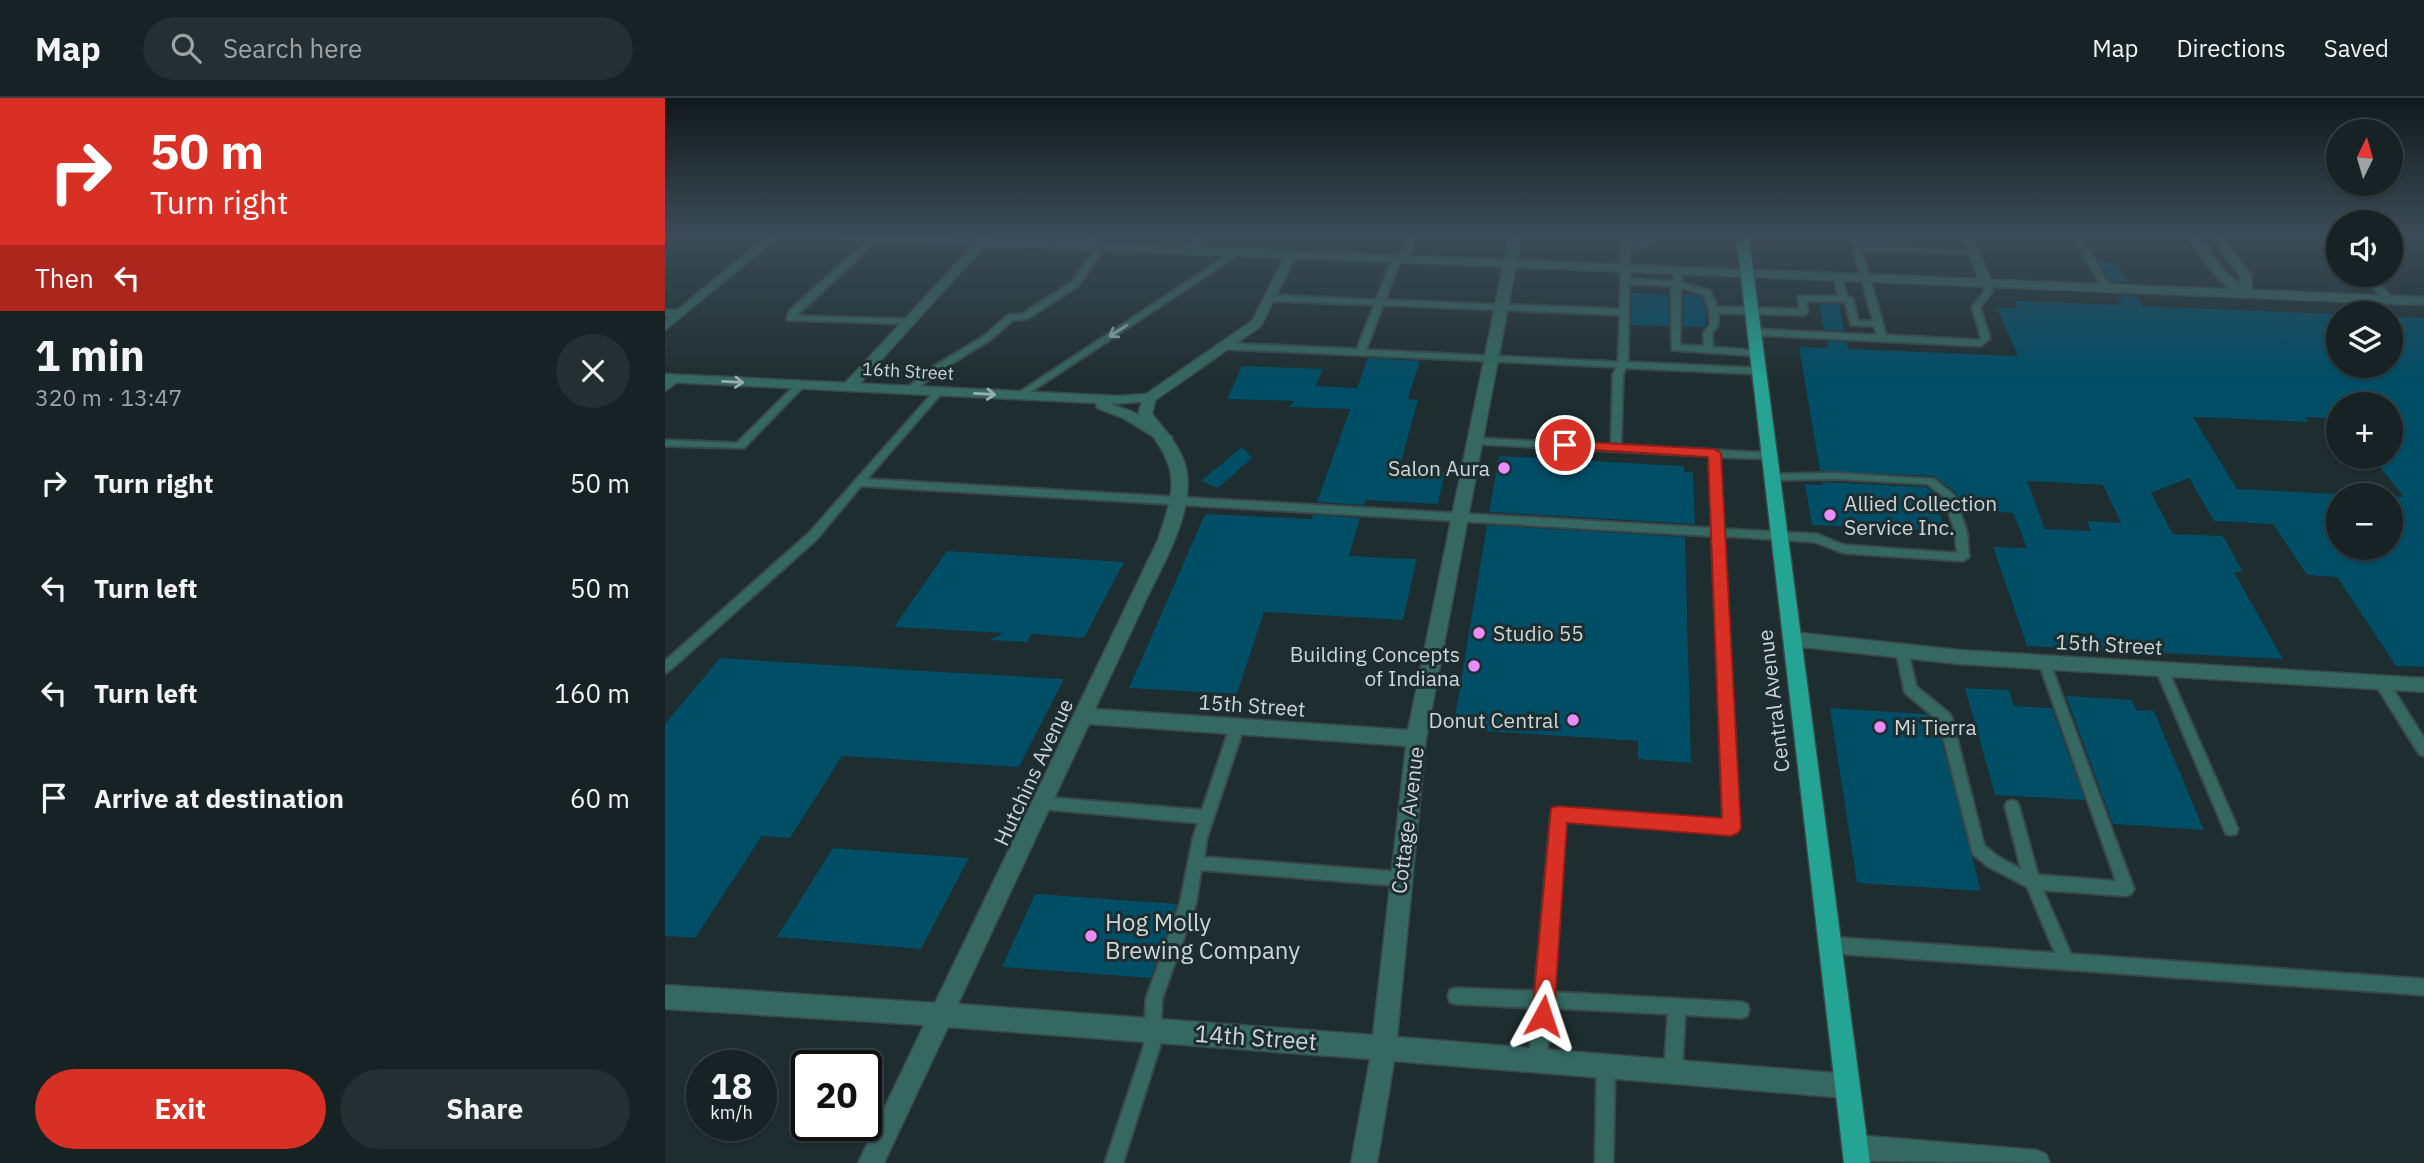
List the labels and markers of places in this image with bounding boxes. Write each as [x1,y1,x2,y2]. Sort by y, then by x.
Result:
pin [1535,415,1595,475]
place label: Salon Aura [1388,454,1490,482]
marker: Salon Aura [1496,460,1512,476]
place label: Allied Collection Service Inc. [1844,489,1997,541]
marker: Allied Collection Service Inc. [1822,507,1838,523]
place label: Studio 55 [1493,619,1584,647]
marker: Studio 55 [1471,625,1487,641]
place label: Building Concepts of Indiana [1290,640,1460,692]
marker: Building Concepts of Indiana [1466,658,1482,674]
place label: Donut Central [1429,706,1559,734]
marker: Donut Central [1565,712,1581,728]
place label: Mi Tierra [1894,713,1977,741]
marker: Mi Tierra [1872,719,1888,735]
place label: Hog Molly Brewing Company [1105,906,1300,966]
marker: Hog Molly Brewing Company [1083,928,1099,944]

